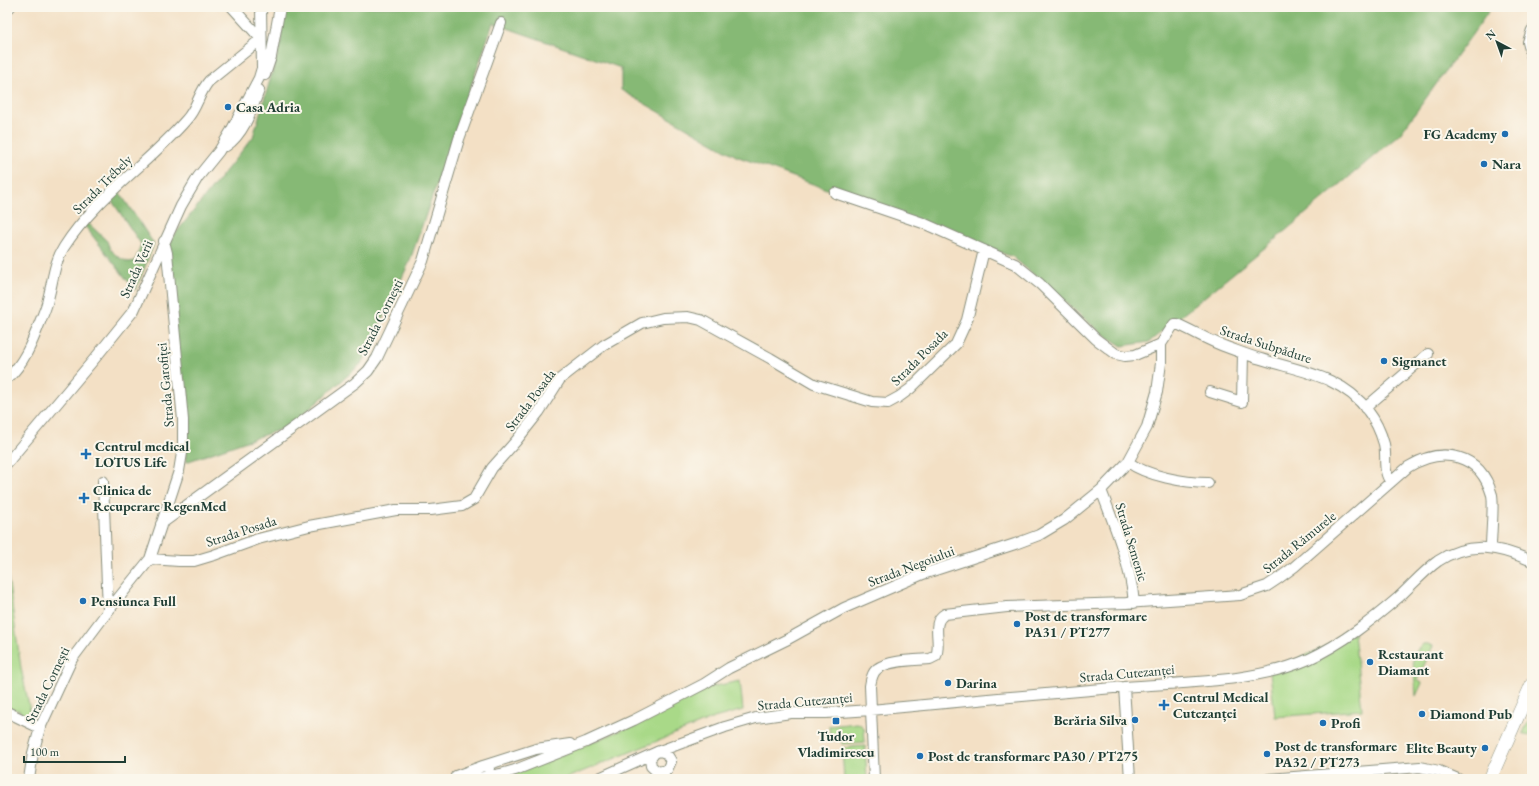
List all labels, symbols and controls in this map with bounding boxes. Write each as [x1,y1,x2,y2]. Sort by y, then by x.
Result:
north arrow [1477,22,1517,62]
text: N [1482,26,1498,43]
place label: Casa Adria [236,98,301,116]
marker: Casa Adria [223,102,233,112]
place label: FG Academy [1423,125,1497,143]
marker: FG Academy [1500,129,1510,139]
street label: Strada Trébely [68,150,136,218]
place label: Nara [1492,155,1522,173]
marker: Nara [1479,159,1489,169]
street label: Strada Verii [115,237,157,301]
street label: Strada Cornești [353,275,407,358]
street label: Strada Subpădure [1218,321,1314,367]
street label: Strada Posada [887,324,952,389]
street label: Strada Garofiței [152,342,178,428]
place label: Sigmanet [1392,352,1447,370]
marker: Sigmanet [1379,356,1389,366]
street label: Strada Posada [501,365,560,435]
place label: Centrul medical LOTUS Life [95,437,189,471]
marker: Centrul medical LOTUS Life [80,448,92,460]
place label: Clinica de Recuperare RegenMed [93,481,227,515]
marker: Clinica de Recuperare RegenMed [78,492,90,504]
street label: Strada Semenic [1111,500,1153,584]
street label: Strada Rămurele [1259,507,1340,577]
street label: Strada Posada [203,511,279,551]
street label: Strada Negoiului [865,541,957,591]
place label: Pensiunea Full [91,592,176,610]
marker: Pensiunea Full [78,596,88,606]
place label: Post de transformare PA31 / PT277 [1025,607,1147,641]
marker: Post de transformare PA31 / PT277 [1012,619,1022,629]
street label: Strada Cornești [21,643,74,726]
place label: Restaurant Diamant [1378,645,1444,679]
marker: Restaurant Diamant [1365,657,1375,667]
street label: Strada Cutezanței [1079,660,1176,686]
place label: Darina [956,674,998,692]
marker: Darina [943,678,953,688]
street label: Strada Cutezanței [757,688,854,714]
place label: Centrul Medical Cutezanței [1173,688,1268,722]
marker: Centrul Medical Cutezanței [1158,699,1170,711]
place label: Diamond Pub [1430,705,1513,723]
marker: Diamond Pub [1417,709,1427,719]
place label: Berăria Silva [1054,711,1128,729]
place label: Profi [1331,714,1361,732]
marker: Berăria Silva [1130,715,1140,725]
marker: Tudor Vladimirescu [831,716,841,726]
marker: Profi [1318,718,1328,728]
place label: Tudor Vladimirescu [798,727,875,761]
place label: Post de transformare PA32 / PT273 [1275,737,1397,771]
scale bar [24,738,125,764]
place label: Elite Beauty [1406,739,1477,757]
marker: Elite Beauty [1480,743,1490,753]
text: 100 m [30,744,60,760]
place label: Post de transformare PA30 / PT275 [928,747,1138,765]
marker: Post de transformare PA32 / PT273 [1262,749,1272,759]
marker: Post de transformare PA30 / PT275 [915,751,925,761]

